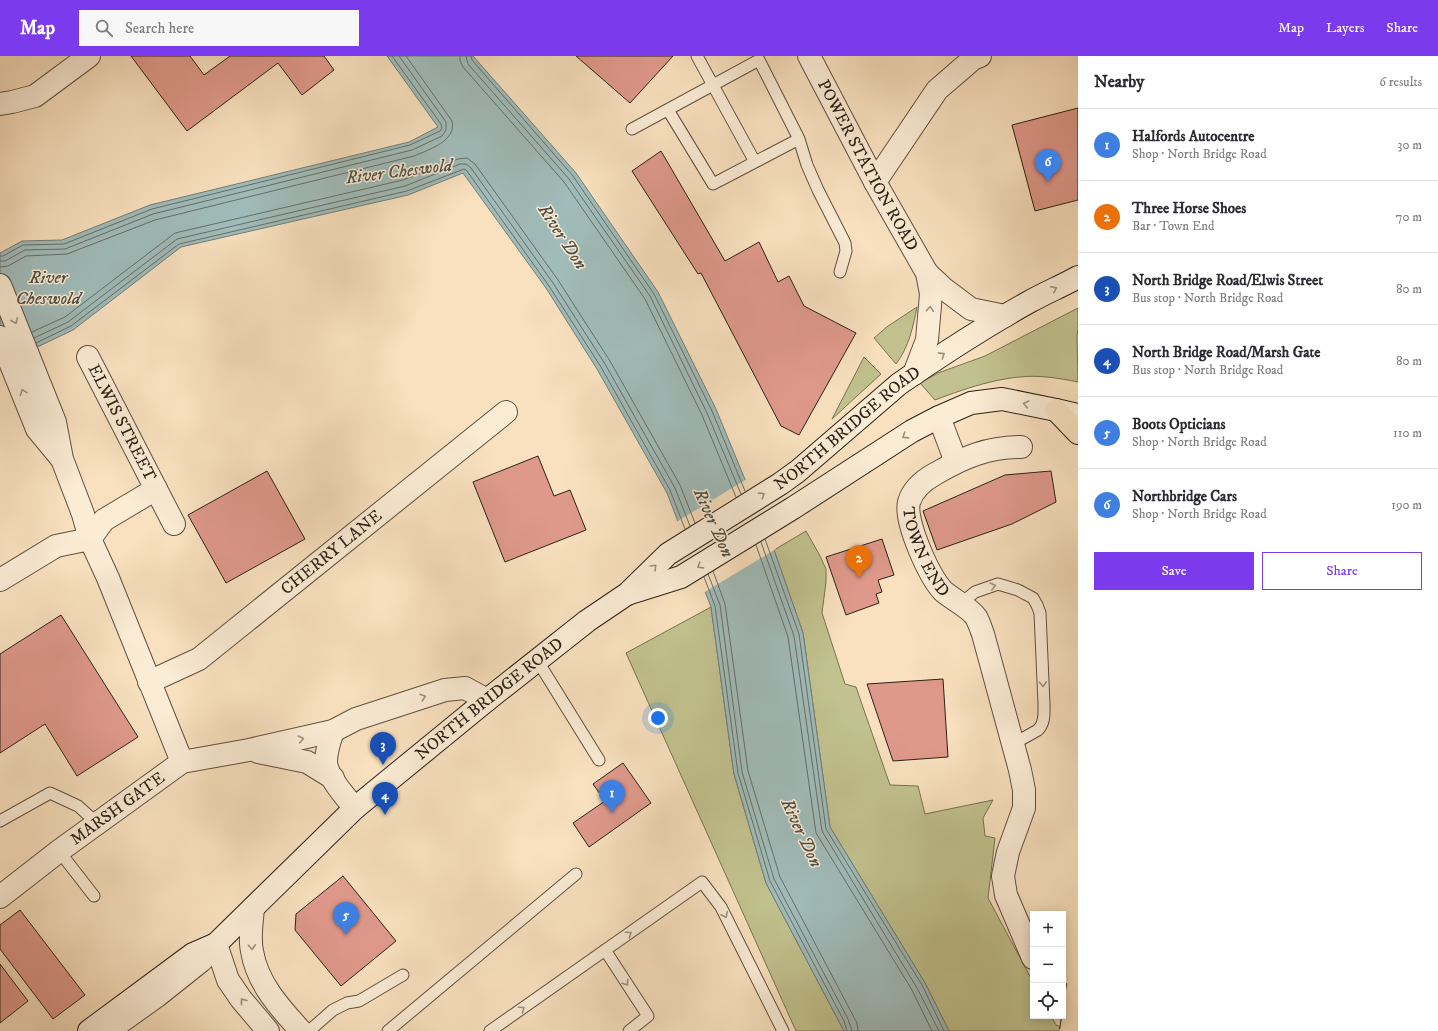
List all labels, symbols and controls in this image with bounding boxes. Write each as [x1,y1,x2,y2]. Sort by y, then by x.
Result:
search box [79,10,359,46]
text: Map [20,17,55,40]
icon: search [93,17,115,39]
text: Search here [125,19,194,38]
text: Map [1278,19,1304,37]
text: Layers [1326,19,1364,37]
text: Share [1386,19,1418,37]
text: Nearby [1094,71,1144,93]
text: 6 results [1379,74,1422,90]
street label: POWER STATION ROAD [812,76,923,255]
text: Halfords Autocentre [1132,127,1255,146]
text: 1 [1105,137,1109,153]
text: 30 m [1398,137,1422,153]
text: Shop · North Bridge Road [1132,146,1267,162]
pin: 6 [1035,149,1061,182]
water label: River Cheswold [343,154,456,190]
water label: River Don [532,199,591,274]
text: Three Horse Shoes [1132,199,1246,218]
text: 2 [1104,209,1110,225]
text: 70 m [1396,209,1422,225]
text: Bar · Town End [1132,218,1214,234]
water label: River Cheswold [15,267,83,310]
text: North Bridge Road/Elwis Street [1132,271,1323,290]
text: 3 [1105,281,1109,297]
text: 80 m [1396,281,1422,297]
one-way arrow [1050,287,1057,294]
text: Bus stop · North Bridge Road [1132,290,1283,306]
one-way arrow [925,306,934,312]
one-way arrow [10,316,18,324]
text: North Bridge Road/Marsh Gate [1132,343,1321,362]
one-way arrow [938,352,945,360]
text: 4 [1103,353,1111,369]
text: 80 m [1396,353,1422,369]
street label: ELWIS STREET [83,361,161,485]
street label: NORTH BRIDGE ROAD [770,361,925,495]
text: Bus stop · North Bridge Road [1132,362,1283,378]
one-way arrow [19,389,27,396]
one-way arrow [1023,401,1029,409]
text: Boots Opticians [1132,415,1226,434]
text: 5 [1104,425,1110,441]
text: 110 m [1393,425,1422,441]
one-way arrow [902,431,909,439]
text: Shop · North Bridge Road [1132,434,1267,450]
water label: River Don [688,484,738,561]
text: Northbridge Cars [1132,487,1237,506]
one-way arrow [758,492,765,500]
text: 6 [1104,497,1110,513]
text: 190 m [1391,497,1422,513]
street label: CHERRY LANE [276,505,387,600]
street label: TOWN END [897,506,954,602]
text: Shop · North Bridge Road [1132,506,1267,522]
pin: 2 [846,545,872,578]
button: Save [1094,552,1254,590]
button: Share [1262,552,1422,590]
one-way arrow [697,561,704,568]
one-way arrow [649,564,657,572]
one-way arrow [990,582,997,591]
street label: NORTH BRIDGE ROAD [411,633,568,765]
one-way arrow [1039,681,1048,687]
one-way arrow [420,693,427,702]
your location [648,708,668,728]
pin: 3 [370,732,396,765]
one-way arrow [297,735,304,743]
street label: MARSH GATE [66,767,169,850]
pin: 1 [599,780,625,813]
pin: 4 [372,782,398,815]
water label: River Don [775,794,827,871]
pin: 5 [333,902,359,935]
one-way arrow [720,911,728,919]
map controls [1030,911,1066,1019]
button: + [1030,911,1066,947]
one-way arrow [624,932,631,939]
one-way arrow [247,944,256,950]
button: − [1030,947,1066,983]
one-way arrow [621,979,629,986]
button: locate [1030,983,1066,1019]
one-way arrow [240,998,247,1005]
one-way arrow [518,1007,525,1014]

